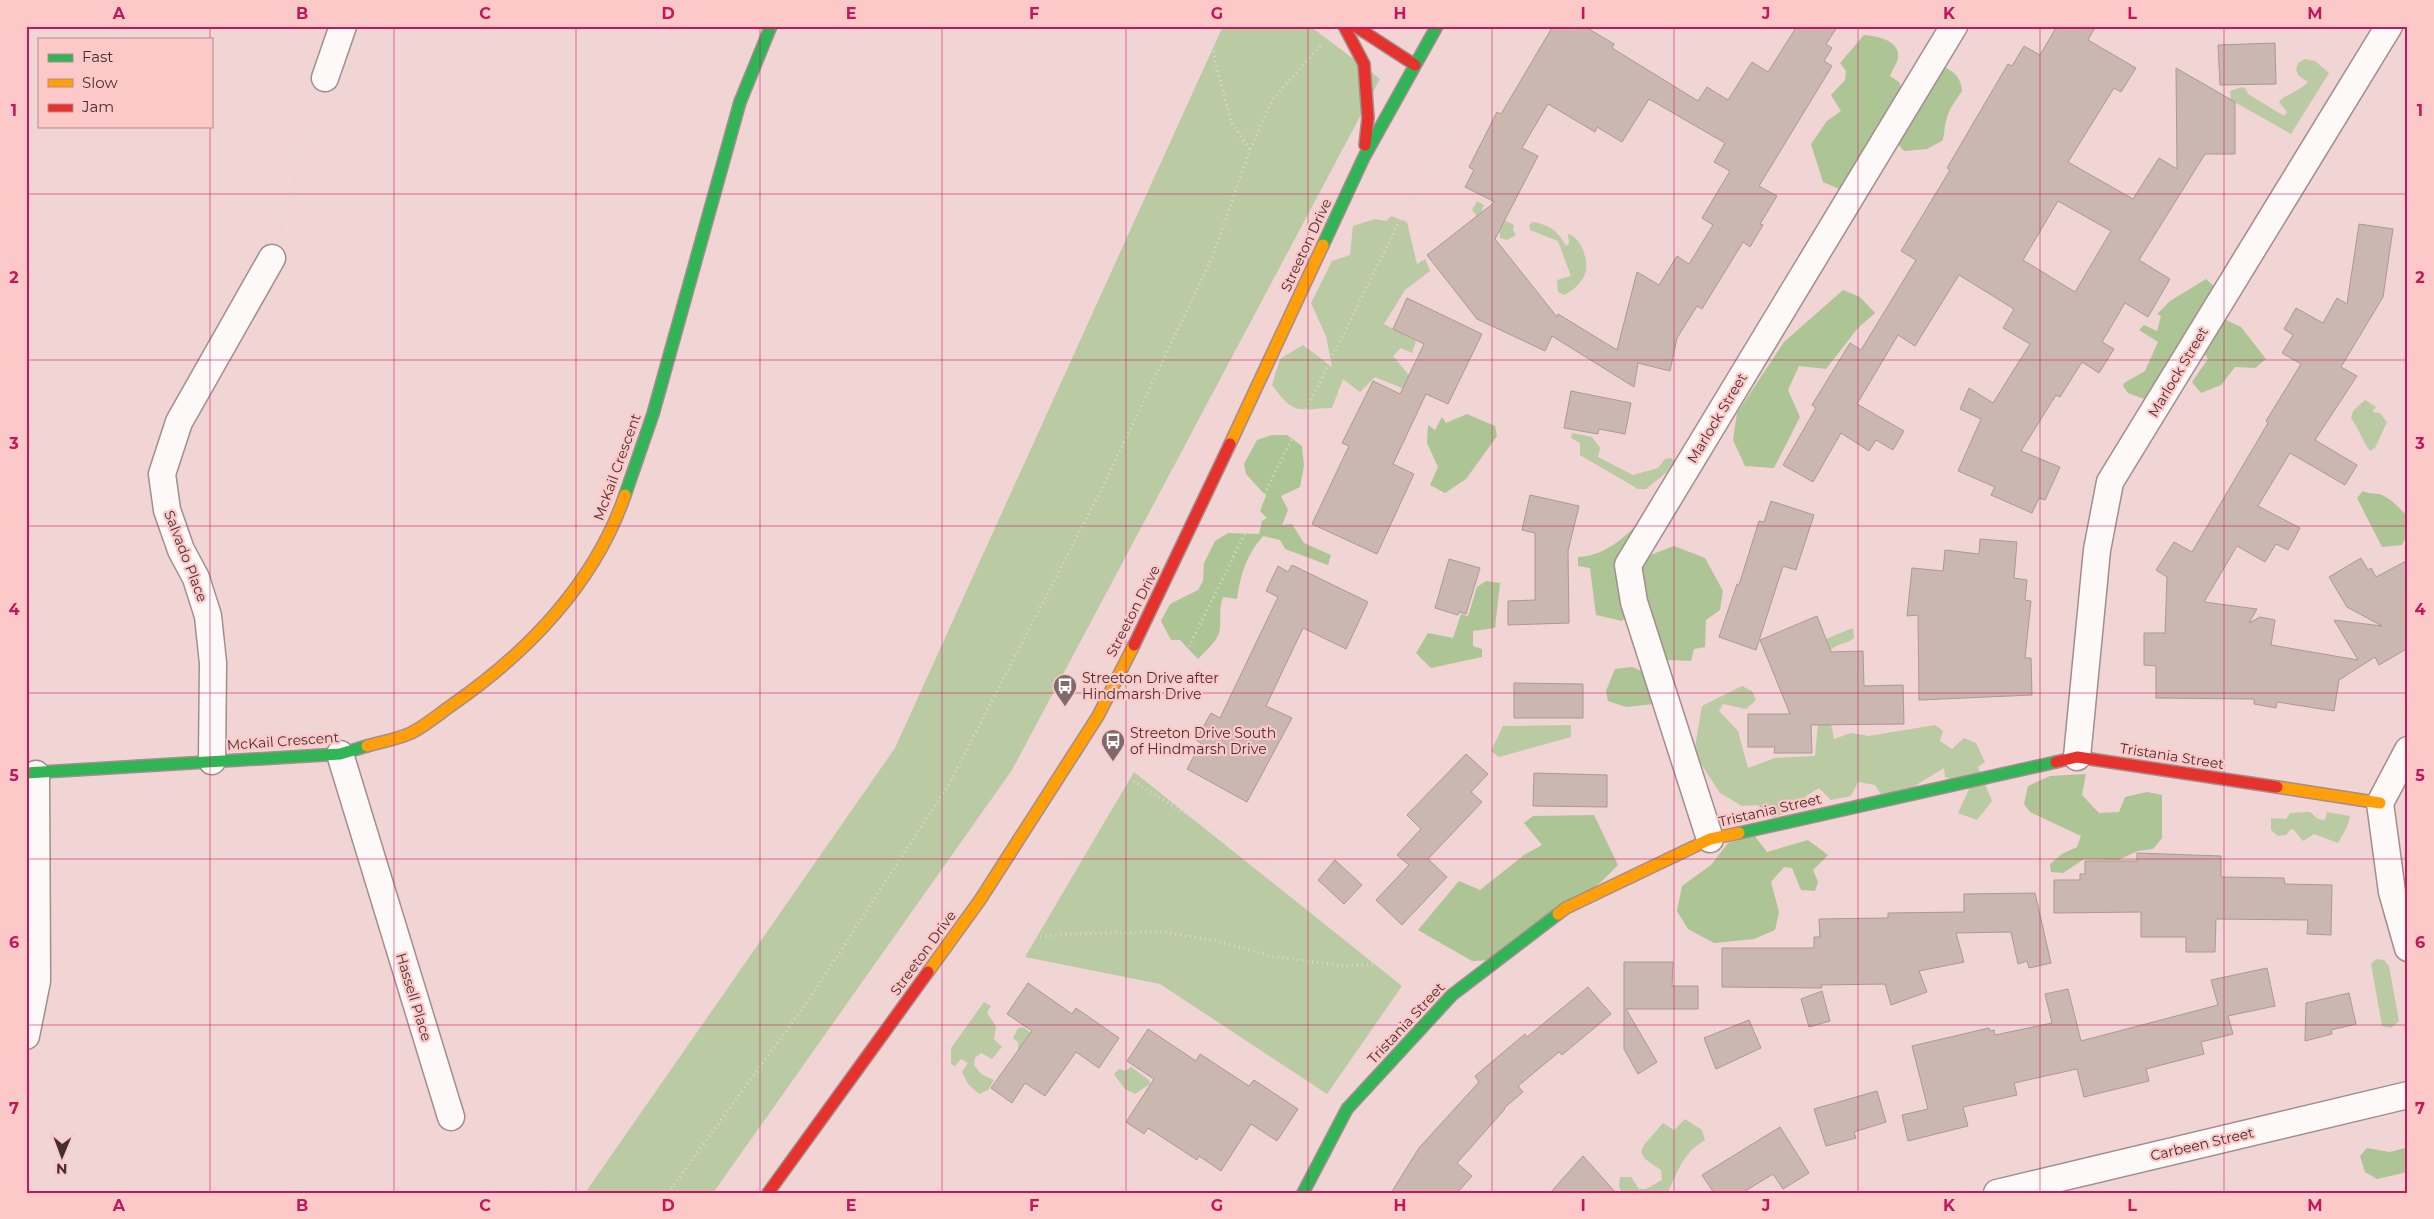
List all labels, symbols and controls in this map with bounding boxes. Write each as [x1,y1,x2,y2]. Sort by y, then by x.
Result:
text: A [112,4,126,23]
text: B [296,4,308,23]
text: C [479,4,491,23]
text: D [661,4,675,23]
text: E [846,4,856,23]
text: F [1029,4,1039,23]
text: G [1211,4,1223,23]
text: H [1394,4,1406,23]
text: I [1580,4,1586,23]
text: J [1761,4,1770,23]
text: K [1943,4,1956,23]
text: L [2127,4,2137,23]
text: M [2307,4,2323,23]
legend [38,38,212,128]
text: Fast [82,47,113,66]
text: Slow [82,73,118,92]
text: Jam [81,97,114,116]
text: 1 [11,101,17,120]
text: 1 [2417,101,2423,120]
street label: Streeton Drive [1277,196,1335,294]
text: 2 [9,268,19,287]
text: 2 [2415,268,2425,287]
street label: Marlock Street [2144,323,2212,420]
street label: Marlock Street [1683,369,1751,466]
street label: McKail Crescent [589,411,645,523]
text: 3 [8,434,19,453]
text: 3 [2414,434,2425,453]
street label: Salvado Place [160,508,212,604]
street label: Streeton Drive [1102,562,1164,660]
text: 4 [8,600,20,619]
text: 4 [2414,600,2426,619]
place label: Streeton Drive after Hindmarsh Drive [1082,669,1219,703]
bus stop icon: Streeton Drive after Hindmarsh Drive [1052,673,1078,707]
place label: Streeton Drive South of Hindmarsh Drive [1130,724,1276,758]
street label: McKail Crescent [226,728,340,754]
bus stop icon: Streeton Drive South of Hindmarsh Drive [1100,728,1126,762]
street label: Tristania Street [2119,739,2226,773]
text: 5 [9,766,19,785]
text: 5 [2415,766,2425,785]
street label: Tristania Street [1717,789,1824,831]
street label: Streeton Drive [886,907,960,999]
text: 6 [9,933,19,952]
text: 6 [2415,933,2425,952]
street label: Hassell Place [392,951,436,1043]
street label: Tristania Street [1364,978,1449,1068]
text: 7 [9,1099,19,1118]
text: 7 [2415,1099,2425,1118]
street label: Carbeen Street [2149,1123,2256,1165]
north arrow [38,1132,88,1182]
text: N [56,1160,68,1178]
text: A [112,1196,126,1215]
text: B [296,1196,308,1215]
text: C [479,1196,491,1215]
text: D [661,1196,675,1215]
text: E [846,1196,856,1215]
text: F [1029,1196,1039,1215]
text: G [1211,1196,1223,1215]
text: H [1394,1196,1406,1215]
text: I [1580,1196,1586,1215]
text: J [1761,1196,1770,1215]
text: K [1943,1196,1956,1215]
text: L [2127,1196,2137,1215]
text: M [2307,1196,2323,1215]

